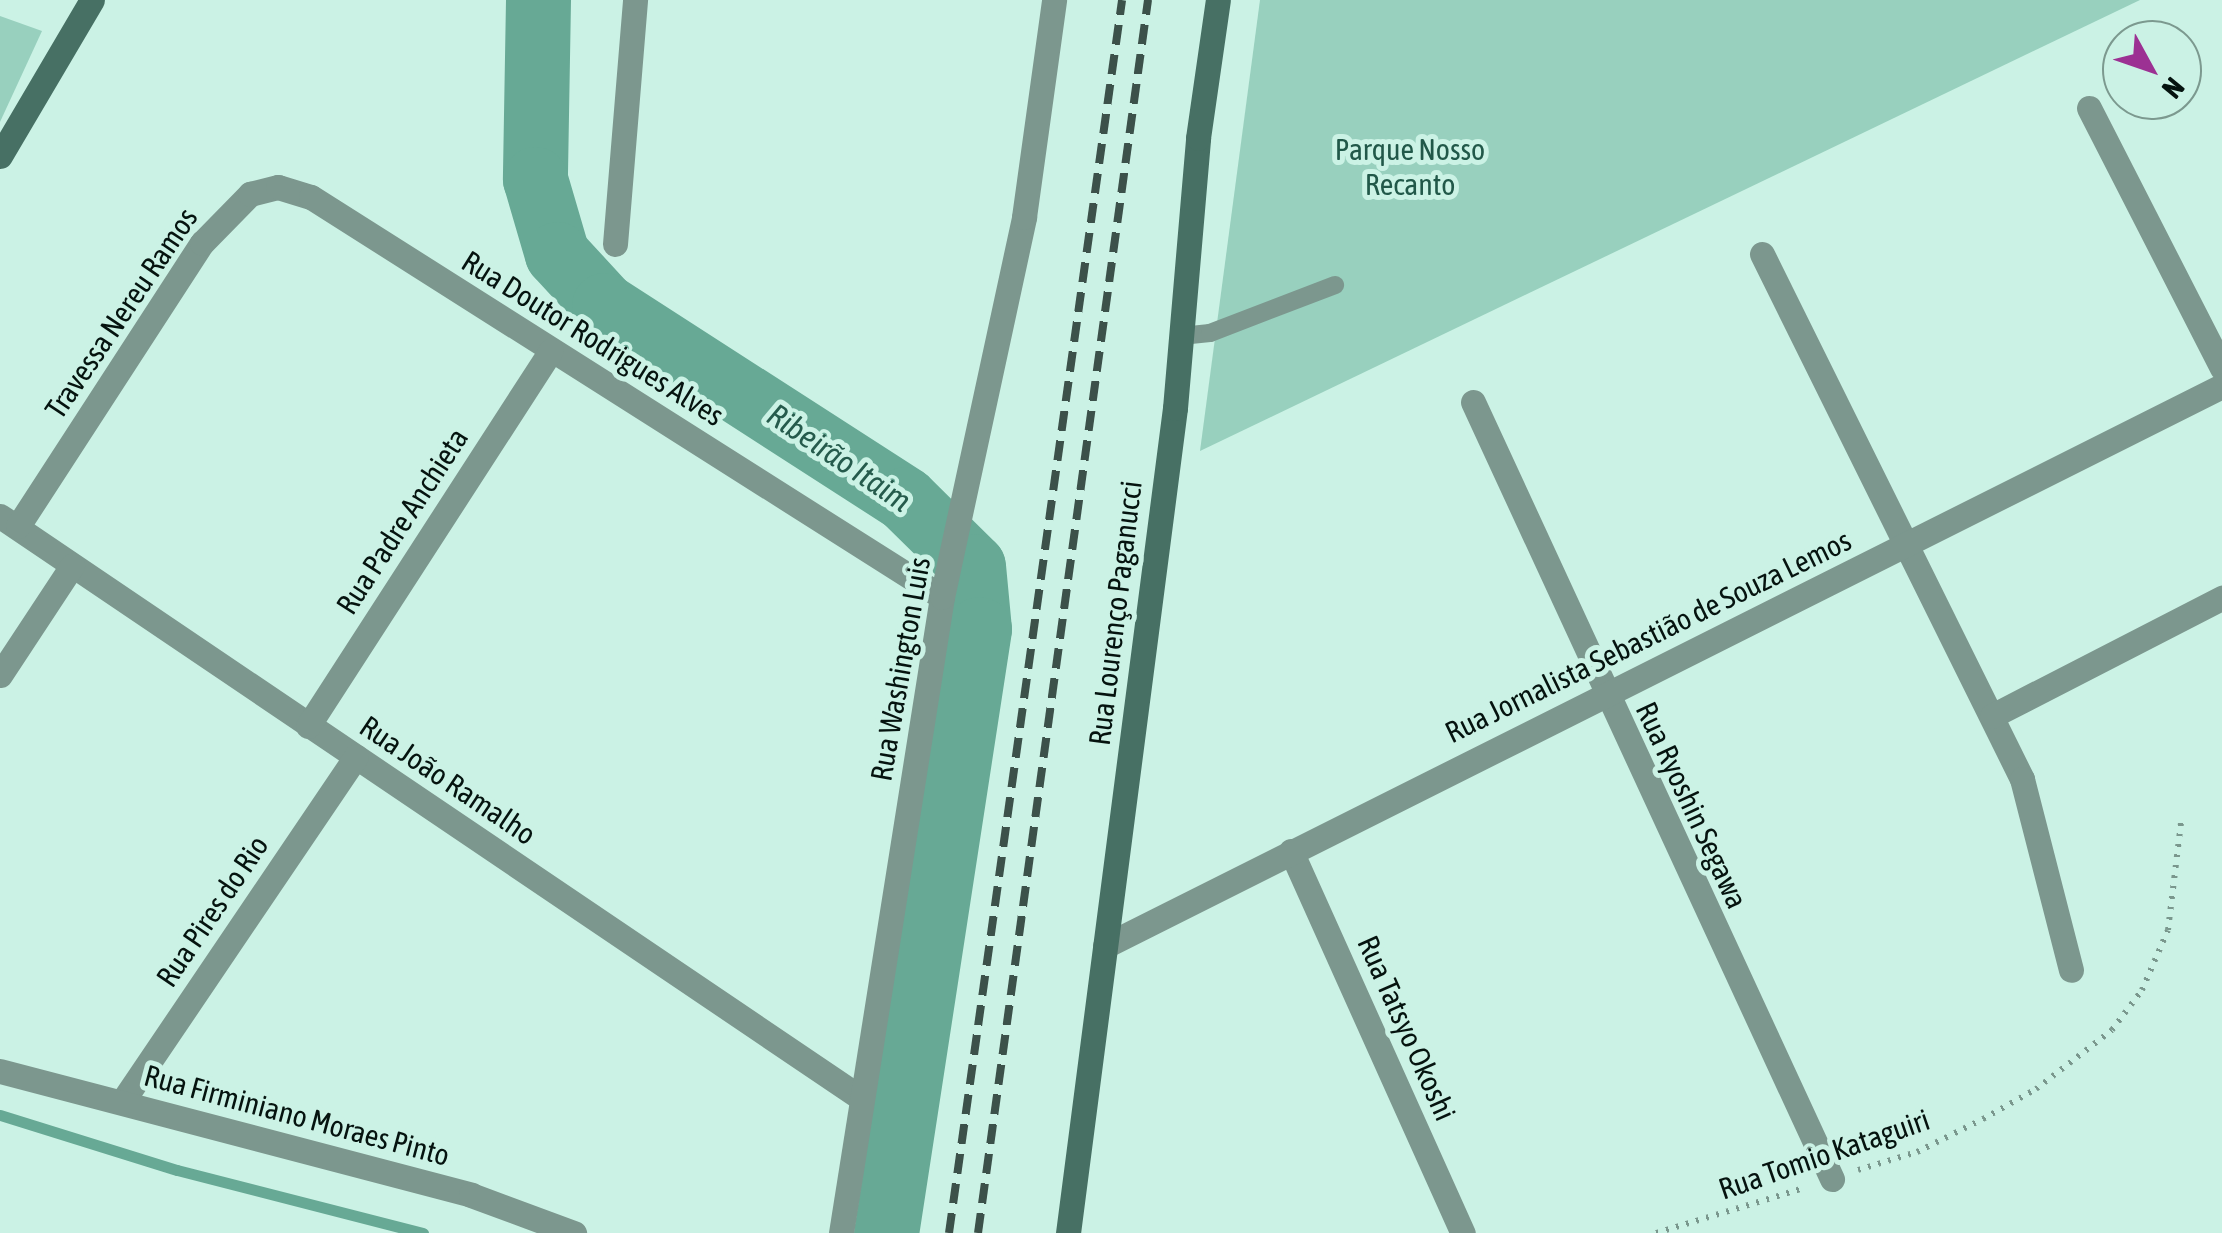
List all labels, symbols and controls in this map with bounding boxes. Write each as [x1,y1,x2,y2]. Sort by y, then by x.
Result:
north arrow [2102,20,2202,120]
text: N [2156,71,2191,105]
park label: Parque Nosso Recanto [1335,131,1485,202]
street label: Travessa Nereu Ramos [37,201,205,425]
street label: Rua Doutor Rodrigues Alves [456,243,730,433]
water label: Ribeirão Itaim [760,396,918,520]
street label: Rua Padre Anchieta [329,421,475,621]
street label: Rua Lourenço Paganucci [1081,479,1149,747]
street label: Rua Jornalista Sebastião de Souza Lemos [1439,522,1857,750]
street label: Rua Washington Luis [863,554,937,784]
street label: Rua Ryoshin Segawa [1628,696,1756,914]
street label: Rua João Ramalho [353,708,543,852]
street label: Rua Pires do Rio [148,829,276,993]
street label: Rua Tatsyo Okoshi [1350,930,1464,1126]
street label: Rua Firminiano Moraes Pinto [140,1057,454,1173]
street label: Rua Tomio Kataguiri [1714,1101,1934,1207]

